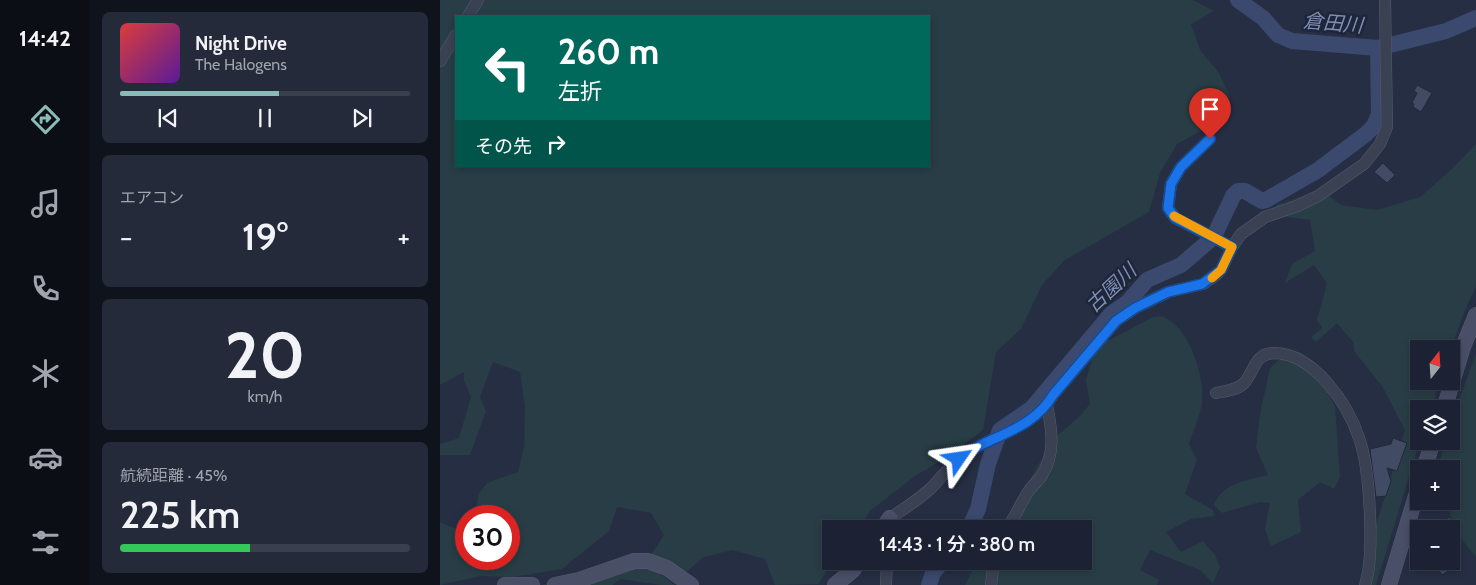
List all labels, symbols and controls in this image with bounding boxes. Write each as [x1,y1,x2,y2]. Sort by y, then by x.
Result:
water label: 倉田川 [1302,8,1366,38]
text: 14:42 [19,25,71,52]
text: 260 m [558,30,659,73]
text: Night Drive [195,32,287,55]
icon: left [475,35,540,100]
text: The Halogens [195,55,287,74]
text: 左折 [558,78,602,105]
pin [1189,88,1231,139]
icon: arrive [1196,95,1224,123]
icon: directions [28,102,63,137]
icon: previous [154,104,182,132]
icon: pause [251,104,279,132]
icon: next [348,104,376,132]
icon: right [542,130,570,158]
text: その先 [475,135,532,158]
icon: music [28,186,63,221]
text: エアコン [120,188,184,207]
text: 19° [242,213,288,260]
text: − [120,220,132,254]
text: + [398,220,410,254]
water label: 古園川 [1081,257,1143,317]
icon: phone [28,271,63,306]
text: 20 [225,315,305,394]
north arrow [1410,340,1460,390]
map controls [1410,340,1460,570]
icon: climate [28,356,63,391]
text: km/h [247,387,283,406]
button: layers [1410,400,1460,450]
position arrow [932,432,984,484]
icon: car [28,440,63,475]
button: + [1410,460,1460,510]
text: 航続距離 · 45% [120,466,227,485]
text: 225 km [120,491,240,538]
speed limit sign: 30 [455,505,520,570]
button: − [1410,520,1460,570]
icon: filters [28,525,63,560]
text: 14:43 · 1 分 · 380 m [879,533,1035,556]

